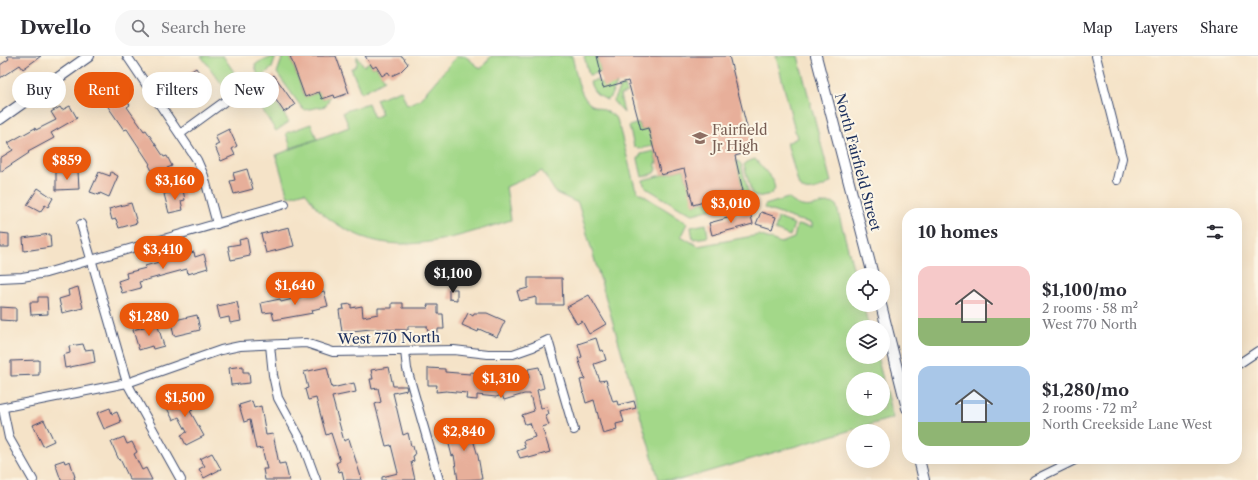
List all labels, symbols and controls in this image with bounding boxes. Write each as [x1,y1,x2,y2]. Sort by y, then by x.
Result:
search box [115,10,395,46]
text: Dwello [20,16,91,39]
icon: search [129,17,151,39]
text: Search here [161,18,246,37]
text: Map [1082,19,1112,37]
text: Layers [1134,19,1178,37]
text: Share [1200,19,1238,37]
chip: Buy [12,72,66,108]
chip: Rent [74,72,134,108]
chip: Filters [142,72,212,108]
chip: New [220,72,279,108]
street label: North Fairfield Street [831,91,885,233]
place label: Fairfield Jr High [710,121,768,155]
school or university icon: Fairfield Jr High [691,129,709,147]
pin: $859 [43,147,91,181]
text: $859 [52,152,82,168]
pin: $3,160 [142,167,208,201]
text: $3,160 [155,172,195,188]
pin: $3,010 [698,190,764,224]
text: $3,010 [711,195,751,211]
icon: filters [1204,221,1226,243]
text: 10 homes [918,222,998,242]
pin: $3,410 [130,236,196,270]
text: $3,410 [143,241,183,257]
pin: $1,100 [420,260,486,294]
text: $1,100 [434,265,472,281]
map controls [846,268,890,468]
button: locate [846,268,890,312]
pin: $1,640 [262,272,328,306]
text: $1,640 [275,277,315,293]
text: $1,100/mo [1042,280,1127,300]
icon: home [950,282,998,330]
text: 2 rooms · 58 m² [1042,300,1138,316]
pin: $1,280 [116,303,182,337]
text: $1,280 [129,308,169,324]
text: West 770 North [1042,316,1137,332]
button: layers [846,320,890,364]
street label: West 770 North [337,328,441,348]
pin: $1,310 [468,365,534,399]
text: $1,310 [482,370,520,386]
button: + [846,372,890,416]
text: $1,280/mo [1042,380,1129,400]
icon: home [950,382,998,430]
pin: $1,500 [152,384,218,418]
text: $1,500 [165,389,205,405]
text: 2 rooms · 72 m² [1042,400,1137,416]
text: North Creekside Lane West [1042,416,1212,432]
pin: $2,840 [431,418,497,452]
text: $2,840 [443,423,485,439]
button: − [846,424,890,468]

